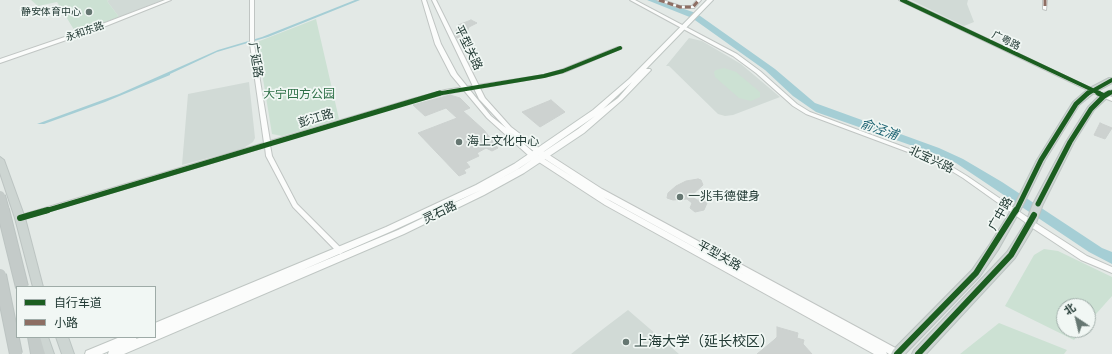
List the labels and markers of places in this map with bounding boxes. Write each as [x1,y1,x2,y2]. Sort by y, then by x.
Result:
place label: 静安体育中心 [21,6,81,18]
marker: 静安体育中心 [84,7,94,17]
place label: 海上文化中心 [467,135,539,149]
marker: 海上文化中心 [454,137,464,147]
place label: 一兆韦德健身 [688,190,760,204]
marker: 一兆韦德健身 [675,192,685,202]
place label: 上海大学（延长校区） [634,334,774,350]
marker: 上海大学（延长校区） [621,337,631,347]

